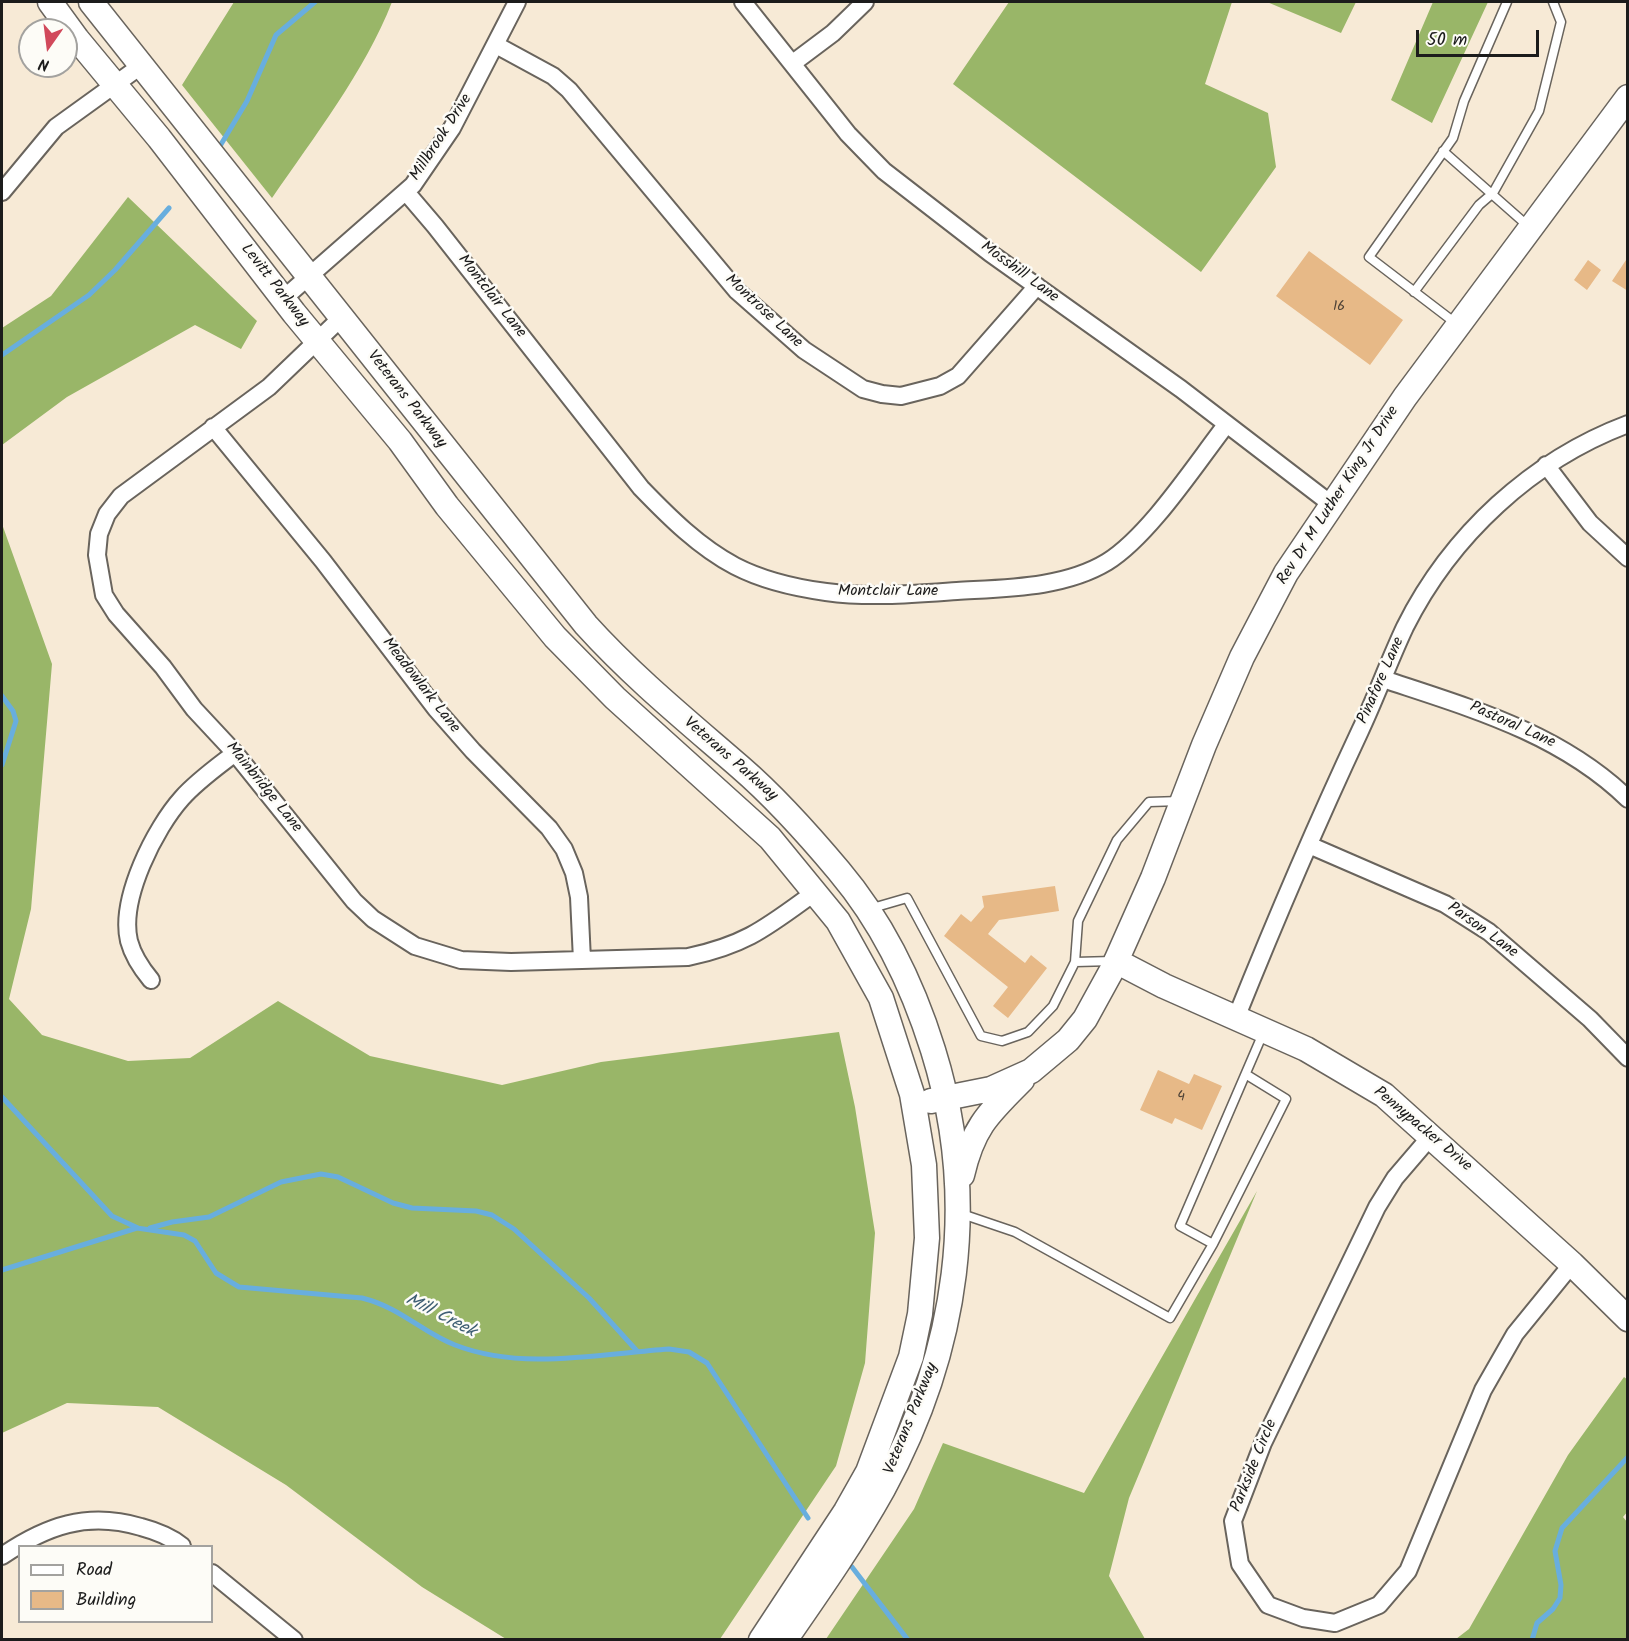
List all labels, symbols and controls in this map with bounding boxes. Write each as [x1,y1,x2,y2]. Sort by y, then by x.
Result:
north arrow [18,18,78,78]
scale bar [1419,18,1542,56]
text: 50 m [1427,26,1467,55]
text: N [36,51,52,77]
street label: Millbrook Drive [407,91,477,185]
street label: Mosshill Lane [976,238,1062,308]
street label: Levitt Parkway [236,241,312,331]
street label: Montclair Lane [452,251,530,343]
street label: Montrose Lane [720,271,806,353]
house number: 16 [1333,300,1345,316]
street label: Veterans Parkway [362,347,450,453]
street label: Rev Dr M Luther King Jr Drive [1274,403,1404,589]
street label: Montclair Lane [838,582,938,602]
street label: Meadowlark Lane [377,634,463,738]
street label: Pinafore Lane [1354,635,1410,727]
street label: Pastoral Lane [1466,699,1558,753]
street label: Veterans Parkway [679,714,781,806]
street label: Mainbridge Lane [221,739,305,837]
street label: Parson Lane [1443,899,1521,963]
street label: Pennypacker Drive [1369,1083,1475,1177]
house number: 4 [1177,1090,1185,1106]
water label: Mill Creek [401,1290,479,1344]
street label: Veterans Parkway [881,1360,943,1478]
street label: Parkside Circle [1228,1417,1282,1515]
legend [18,1545,213,1623]
text: Road [76,1556,112,1585]
text: Building [76,1586,136,1615]

